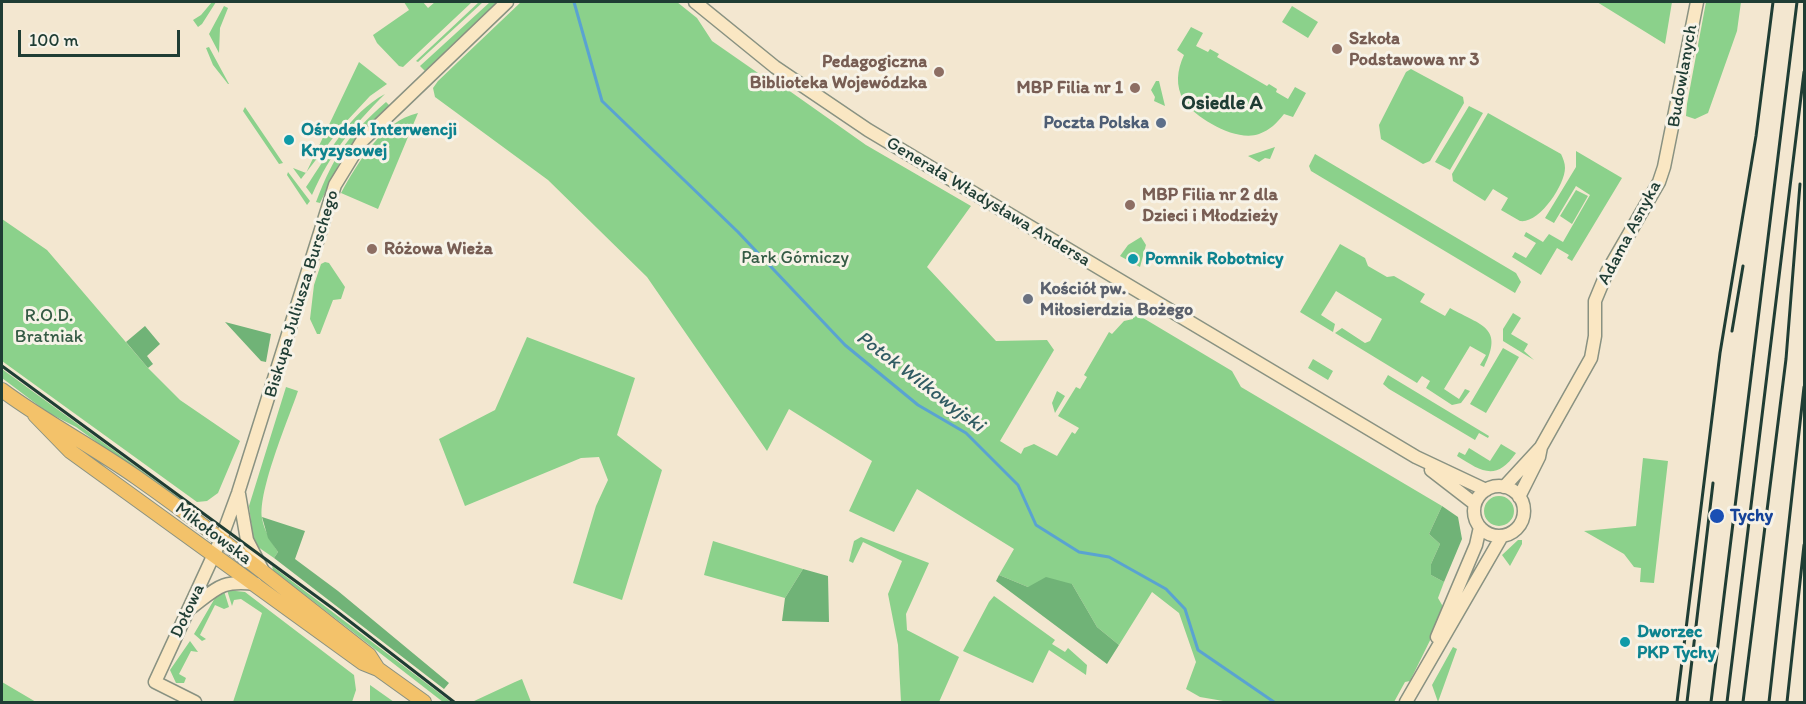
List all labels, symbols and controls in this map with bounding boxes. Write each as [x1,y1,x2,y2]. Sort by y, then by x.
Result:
scale bar [21,18,183,56]
street label: Budowlanych [1663,23,1703,129]
place label: Szkoła Podstawowa nr 3 [1349,28,1479,70]
text: 100 m [29,29,79,51]
marker: Szkoła Podstawowa nr 3 [1330,42,1344,56]
place label: Pedagogiczna Biblioteka Wojewódzka [750,51,927,94]
marker: Pedagogiczna Biblioteka Wojewódzka [932,65,946,79]
place label: MBP Filia nr 1 [1017,77,1123,99]
marker: MBP Filia nr 1 [1128,81,1142,95]
district label: Osiedle A [1181,92,1263,116]
place label: Poczta Polska [1044,112,1149,134]
marker: Poczta Polska [1154,116,1168,130]
place label: Ośrodek Interwencji Kryzysowej [301,119,457,162]
street label: Generała Władysława Andersa [882,132,1094,272]
marker: Ośrodek Interwencji Kryzysowej [282,133,296,147]
street label: Adama Asnyka [1594,177,1666,289]
place label: MBP Filia nr 2 dla Dzieci i Młodzieży [1142,184,1278,226]
street label: Biskupa Juliusza Burschego [260,188,344,400]
marker: MBP Filia nr 2 dla Dzieci i Młodzieży [1123,198,1137,212]
place label: Różowa Wieża [384,238,493,260]
marker: Różowa Wieża [365,242,379,256]
park label: Park Górniczy [741,247,849,269]
place label: Pomnik Robotnicy [1145,248,1284,270]
marker: Pomnik Robotnicy [1126,252,1140,266]
place label: Kościół pw. Miłosierdzia Bożego [1040,278,1193,320]
marker: Kościół pw. Miłosierdzia Bożego [1021,292,1035,306]
park label: R.O.D. Bratniak [15,305,83,348]
water label: Potok Wilkowyjski [851,326,989,438]
street label: Mikołowska [170,498,256,570]
place label: Tychy [1730,505,1773,527]
marker: Tychy [1708,507,1726,525]
street label: Dołowa [166,581,210,641]
place label: Dworzec PKP Tychy [1637,621,1716,664]
marker: Dworzec PKP Tychy [1618,635,1632,649]

